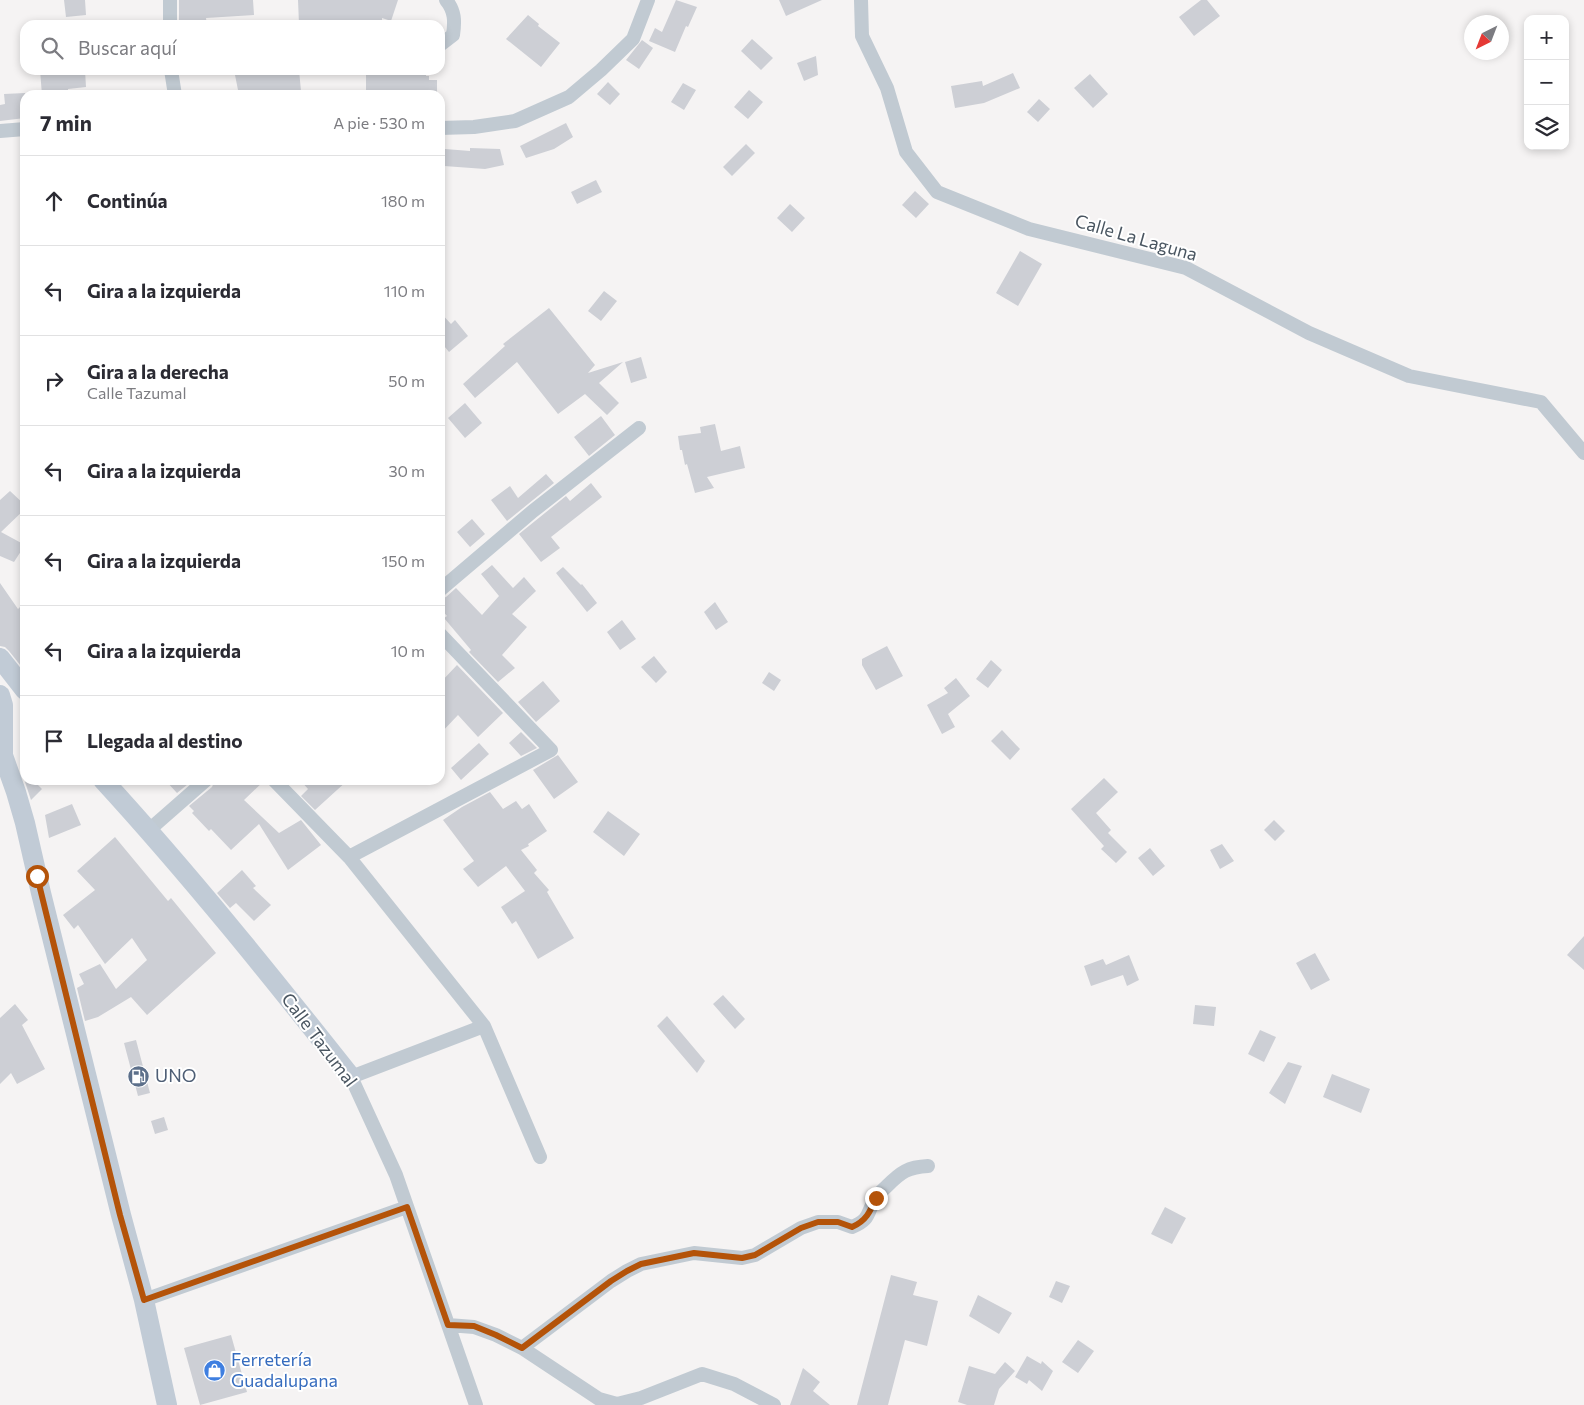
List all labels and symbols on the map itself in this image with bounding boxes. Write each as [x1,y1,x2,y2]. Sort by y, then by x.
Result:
north arrow [1464,15,1509,60]
street label: Calle La Laguna [1073,209,1200,265]
route start [26,865,49,888]
street label: Calle Tazumal [277,988,362,1091]
fuel station icon: UNO [127,1064,151,1088]
place label: UNO [155,1064,196,1086]
route end [865,1187,888,1210]
place label: Ferretería Guadalupana [231,1348,338,1391]
shop icon: Ferretería Guadalupana [203,1358,227,1382]

